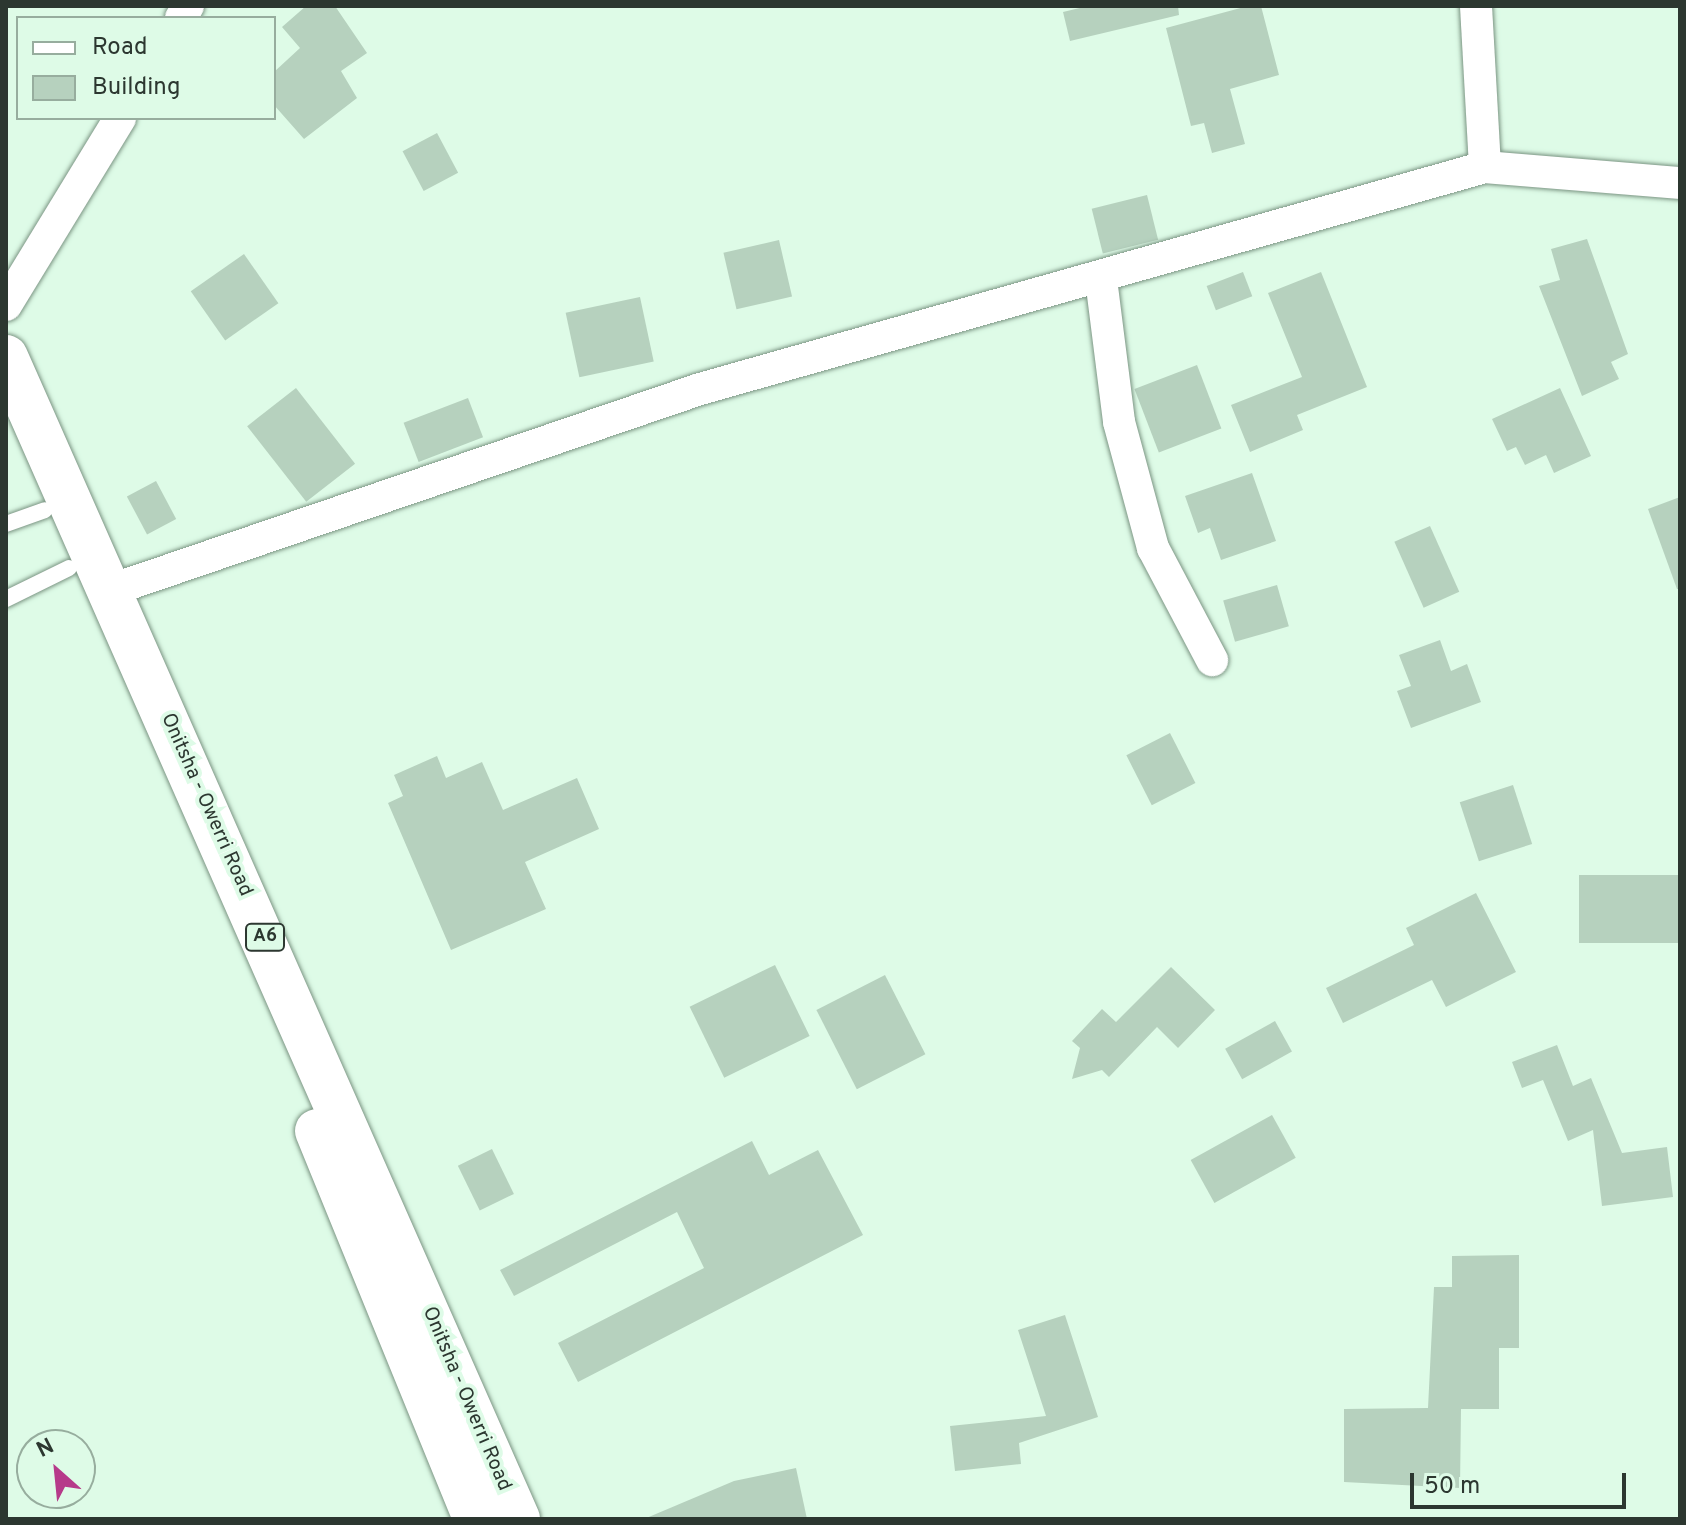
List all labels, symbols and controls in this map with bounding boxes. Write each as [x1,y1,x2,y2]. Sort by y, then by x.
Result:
legend [16,16,276,120]
text: Road [92,33,148,63]
text: Building [92,73,181,103]
street label: Onitsha - Owerri Road [155,710,257,900]
road number: A6 [245,923,285,951]
street label: Onitsha - Owerri Road [416,1303,516,1495]
north arrow [16,1429,96,1509]
text: N [33,1433,59,1465]
scale bar [1414,1457,1630,1507]
text: 50 m [1424,1472,1480,1502]

